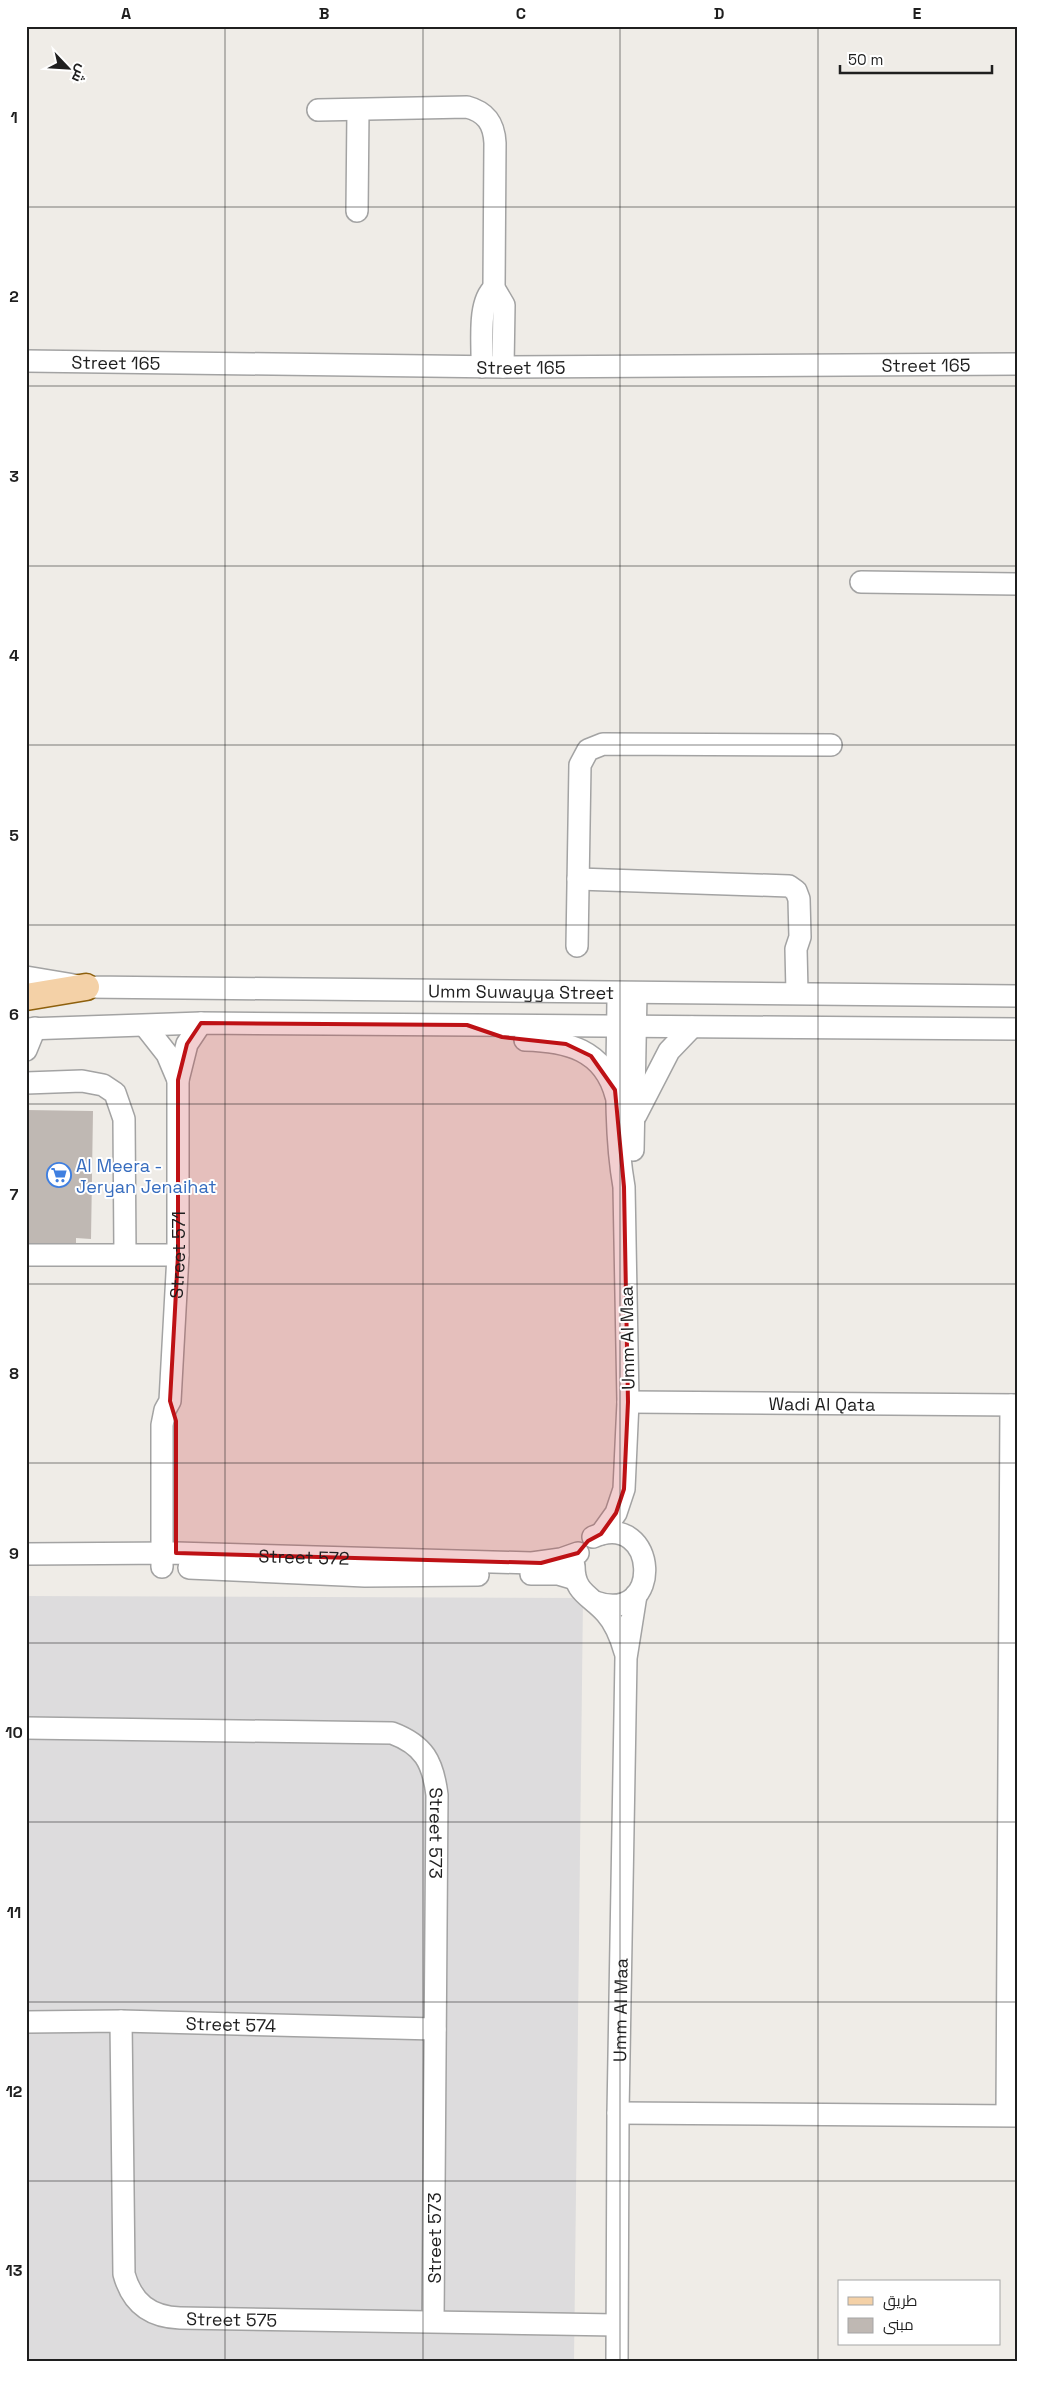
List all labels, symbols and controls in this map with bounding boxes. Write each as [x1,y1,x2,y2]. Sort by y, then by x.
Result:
text: A [121,3,131,24]
text: B [319,3,329,24]
text: C [516,3,526,24]
text: D [714,3,724,24]
text: E [913,3,922,24]
north arrow [42,42,92,92]
scale bar [840,42,993,74]
text: 50 m [848,50,883,69]
text: ش [68,62,92,85]
text: 1 [10,107,18,128]
text: 2 [9,286,19,307]
street label: Street 165 [71,350,161,374]
street label: Street 165 [881,353,971,376]
street label: Street 165 [476,355,566,379]
text: 3 [9,466,19,487]
text: 4 [9,645,19,666]
text: 5 [9,825,19,846]
street label: Umm Suwayya Street [428,979,614,1004]
text: 6 [9,1004,19,1025]
place label: Al Meera - Jeryan Jenaihat [76,1154,216,1198]
supermarket icon: Al Meera - Jeryan Jenaihat [46,1162,72,1188]
text: 7 [10,1184,19,1205]
street label: Street 571 [164,1211,190,1299]
street label: Umm Al Maa [615,1286,639,1390]
text: 8 [9,1363,19,1384]
street label: Wadi Al Qata [768,1392,876,1415]
text: 9 [9,1543,19,1564]
street label: Street 572 [258,1544,350,1569]
text: 10 [5,1722,23,1743]
street label: Street 573 [425,1786,449,1879]
text: 11 [7,1902,21,1923]
street label: Umm Al Maa [607,1958,632,2062]
street label: Street 574 [185,2011,277,2036]
text: 12 [6,2081,22,2102]
street label: Street 573 [423,2192,446,2284]
text: 13 [6,2260,23,2281]
legend [838,2280,1000,2346]
text: طريق [883,2291,917,2311]
street label: Street 575 [186,2307,277,2331]
text: مبنى [883,2315,914,2335]

